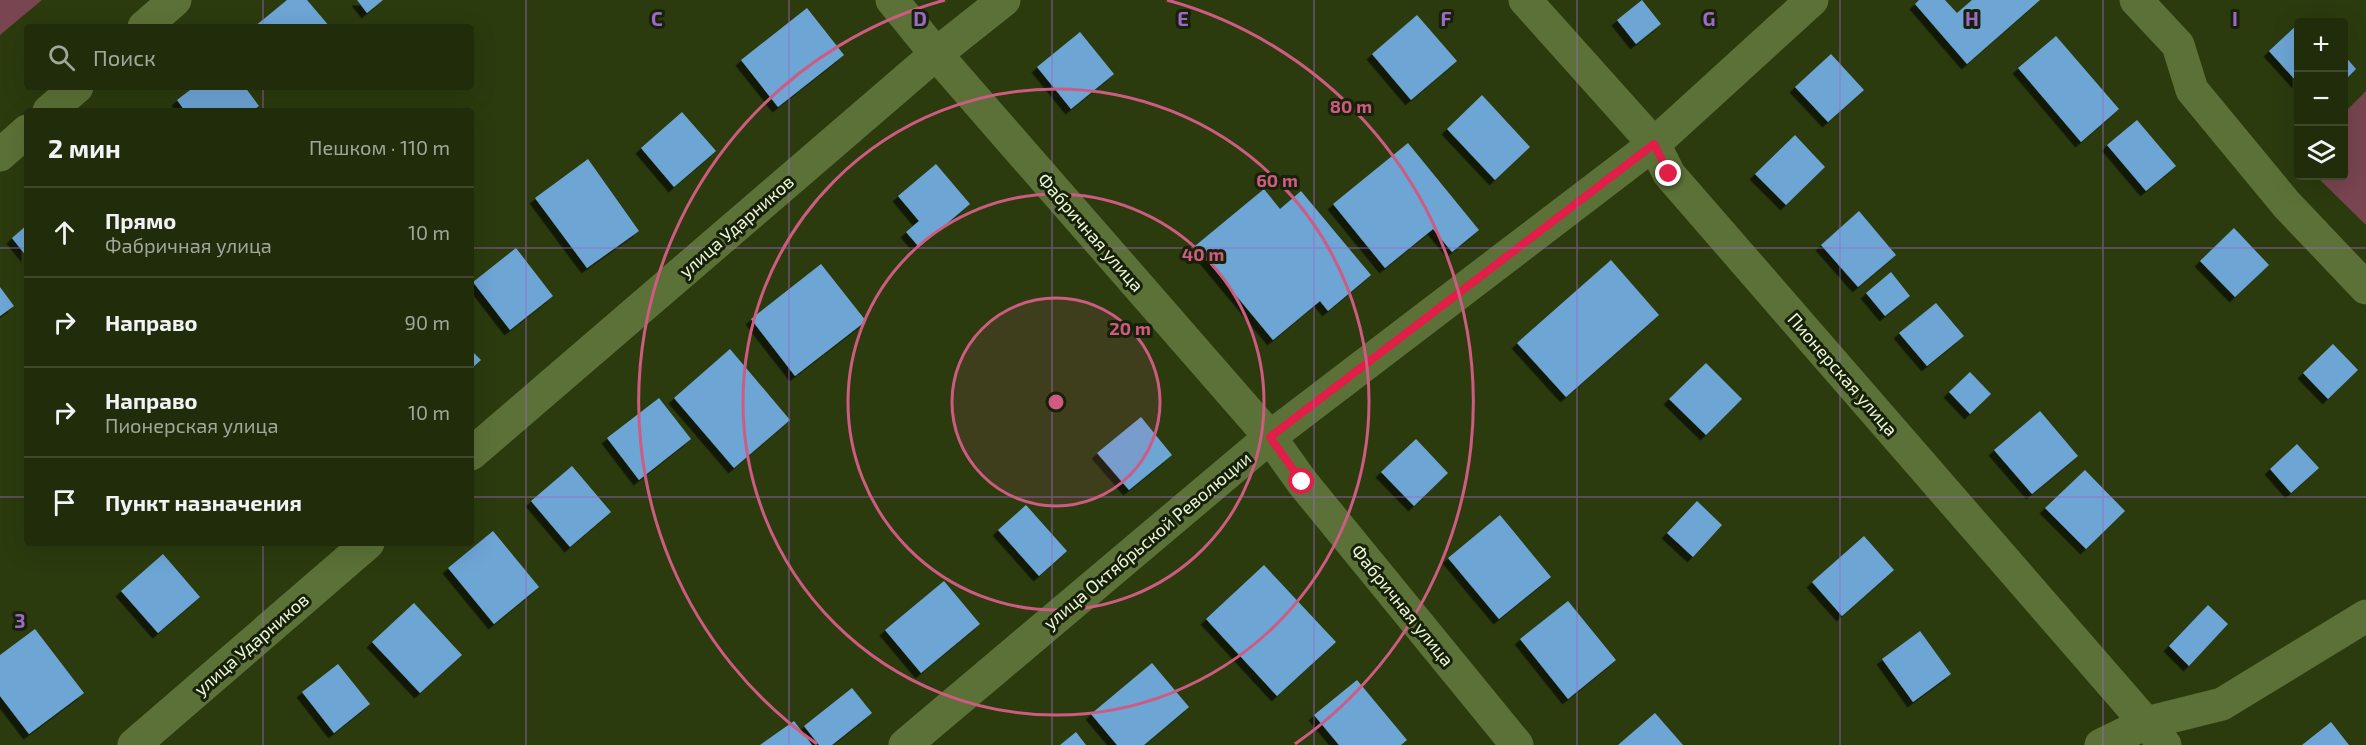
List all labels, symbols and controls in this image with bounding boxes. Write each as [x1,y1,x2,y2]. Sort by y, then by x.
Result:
text: C [651,6,663,30]
text: D [913,6,927,30]
text: E [1177,6,1189,30]
text: F [1440,6,1452,30]
text: G [1703,6,1715,30]
text: H [1965,6,1979,30]
text: I [2232,6,2238,30]
map controls [2294,18,2348,180]
button: + [2294,18,2348,72]
search box [24,24,474,90]
icon: search [45,41,78,74]
text: Поиск [93,44,156,70]
button: − [2294,72,2348,126]
text: 80 m [1330,95,1372,117]
button: layers [2294,126,2348,180]
text: 2 мин [48,132,121,163]
text: Пешком · 110 m [309,135,450,159]
route end [1655,160,1681,186]
street label: Фабричная улица [1033,168,1149,296]
text: 60 m [1256,169,1298,191]
street label: улица Ударников [674,170,798,282]
text: Прямо [105,207,176,233]
icon: ahead [48,216,81,249]
text: 10 m [408,220,450,244]
text: Фабричная улица [105,233,272,257]
text: 40 m [1182,243,1224,265]
icon: right [48,306,81,339]
street label: Пионерская улица [1783,308,1903,440]
text: Направо [105,309,198,335]
text: 90 m [405,310,450,334]
text: 20 m [1109,317,1151,339]
text: Направо [105,387,198,413]
centre of rings [1046,392,1066,412]
icon: right [48,396,81,429]
text: 10 m [408,400,450,424]
text: Пионерская улица [105,413,278,437]
street label: улица Октябрьской Революции [1039,447,1255,633]
route start [1288,468,1314,494]
icon: arrive [48,486,81,519]
text: Пункт назначения [105,489,302,515]
street label: Фабричная улица [1347,540,1459,670]
street label: улица Ударников [189,588,313,700]
text: 3 [14,608,26,632]

